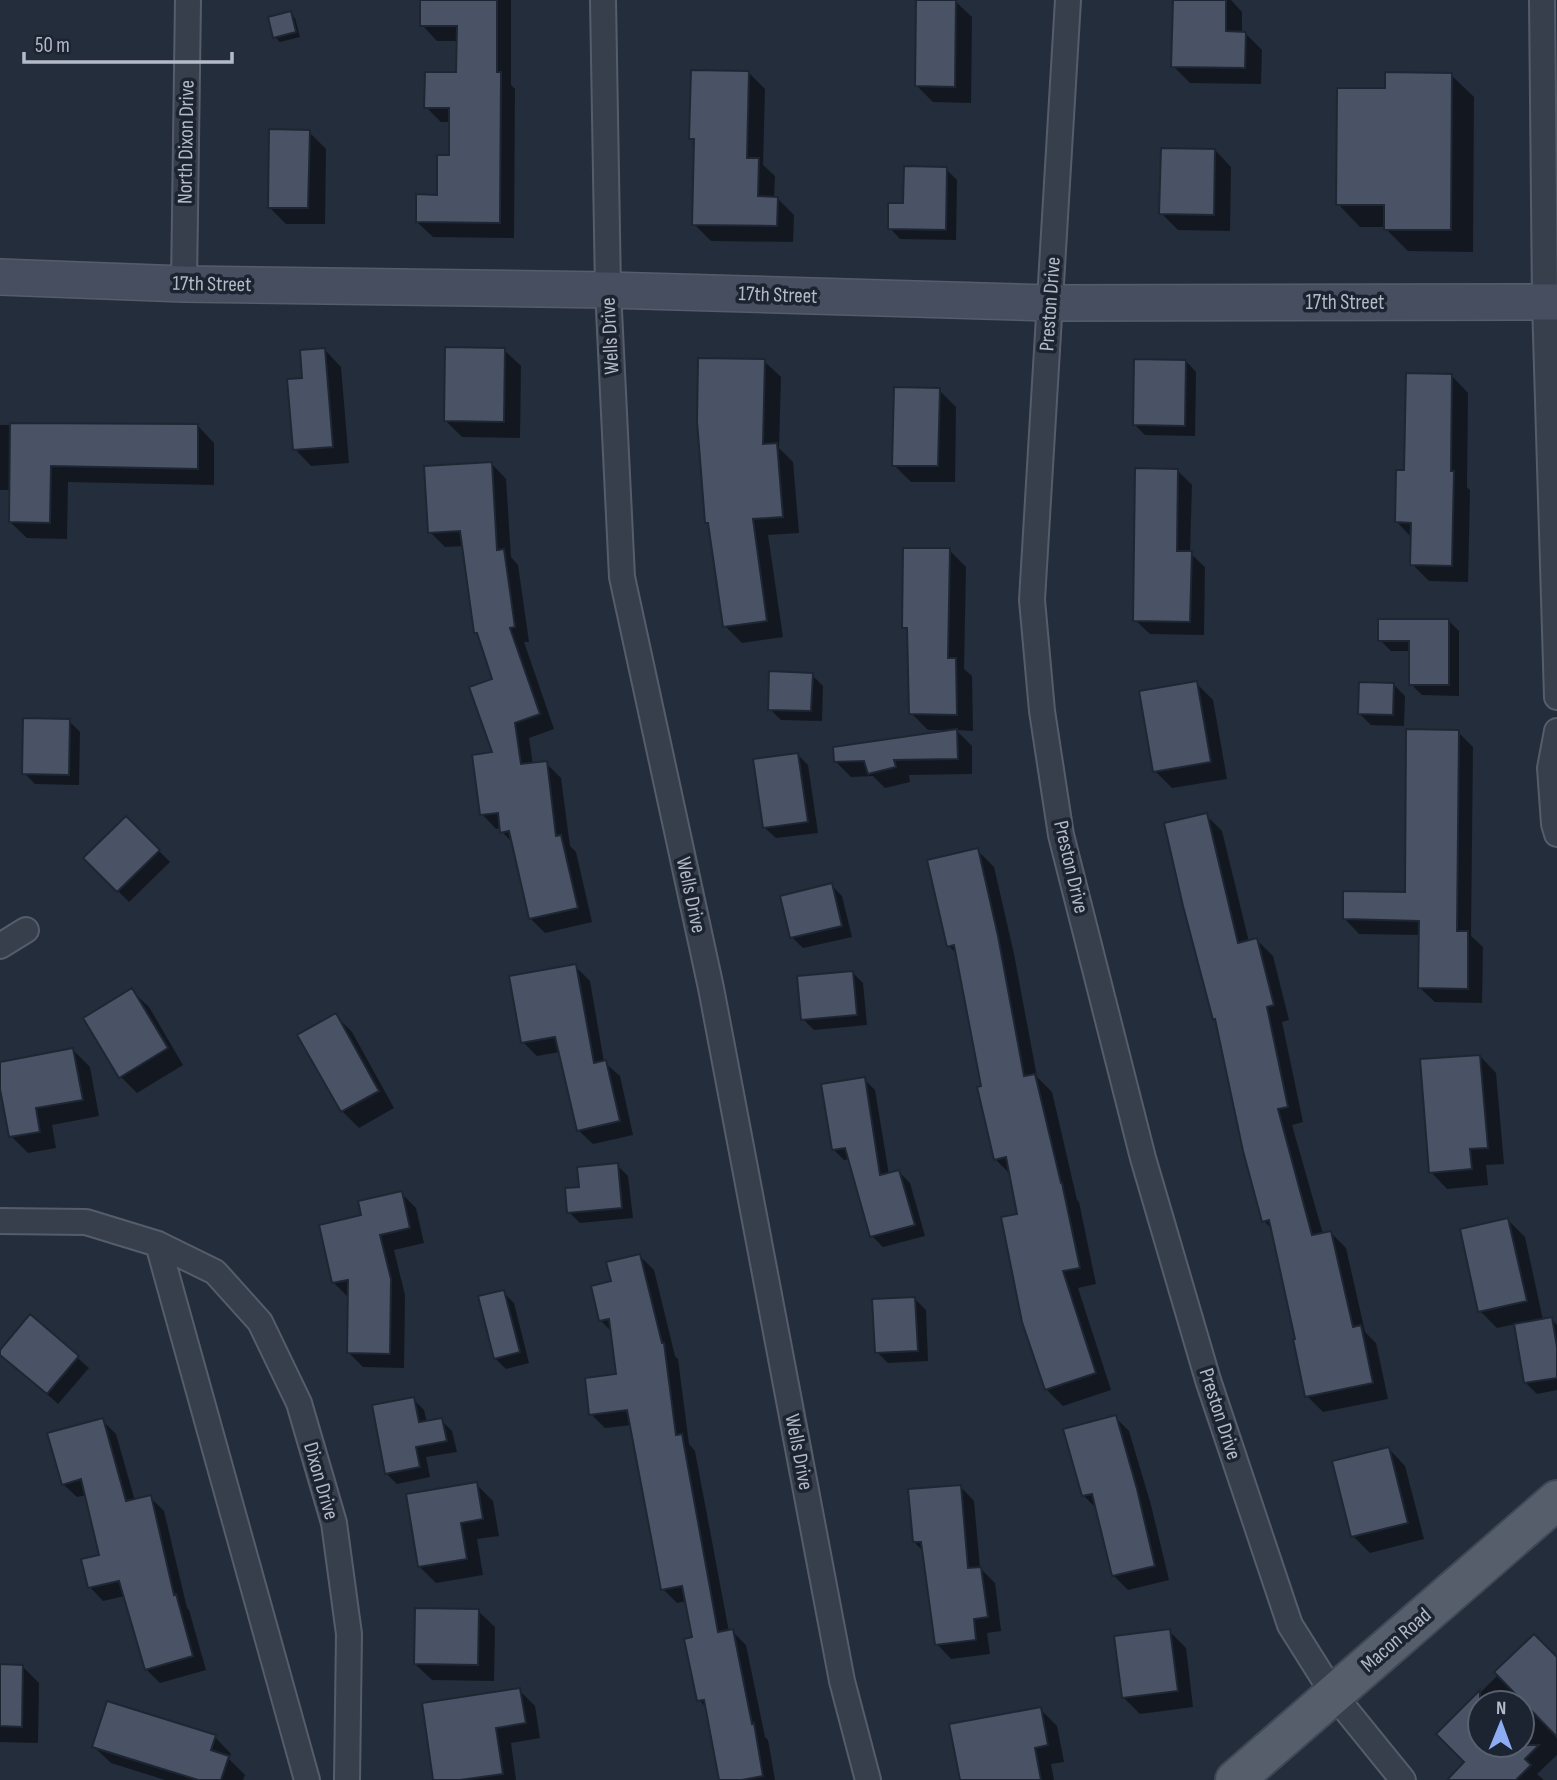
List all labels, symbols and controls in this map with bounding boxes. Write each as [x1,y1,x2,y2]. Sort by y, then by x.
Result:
scale bar [24,21,233,65]
text: 50 m [35,33,70,58]
street label: North Dixon Drive [172,80,200,204]
street label: Preston Drive [1034,256,1066,352]
street label: 17th Street [172,271,252,297]
street label: 17th Street [738,281,818,309]
street label: 17th Street [1306,290,1384,315]
street label: Wells Drive [595,297,625,375]
street label: Preston Drive [1048,818,1094,916]
street label: Wells Drive [671,855,711,935]
street label: Preston Drive [1194,1365,1246,1463]
street label: Wells Drive [779,1412,819,1492]
street label: Dixon Drive [298,1439,344,1523]
street label: Macon Road [1356,1603,1436,1677]
north arrow [1466,1689,1536,1759]
text: N [1496,1697,1507,1720]

